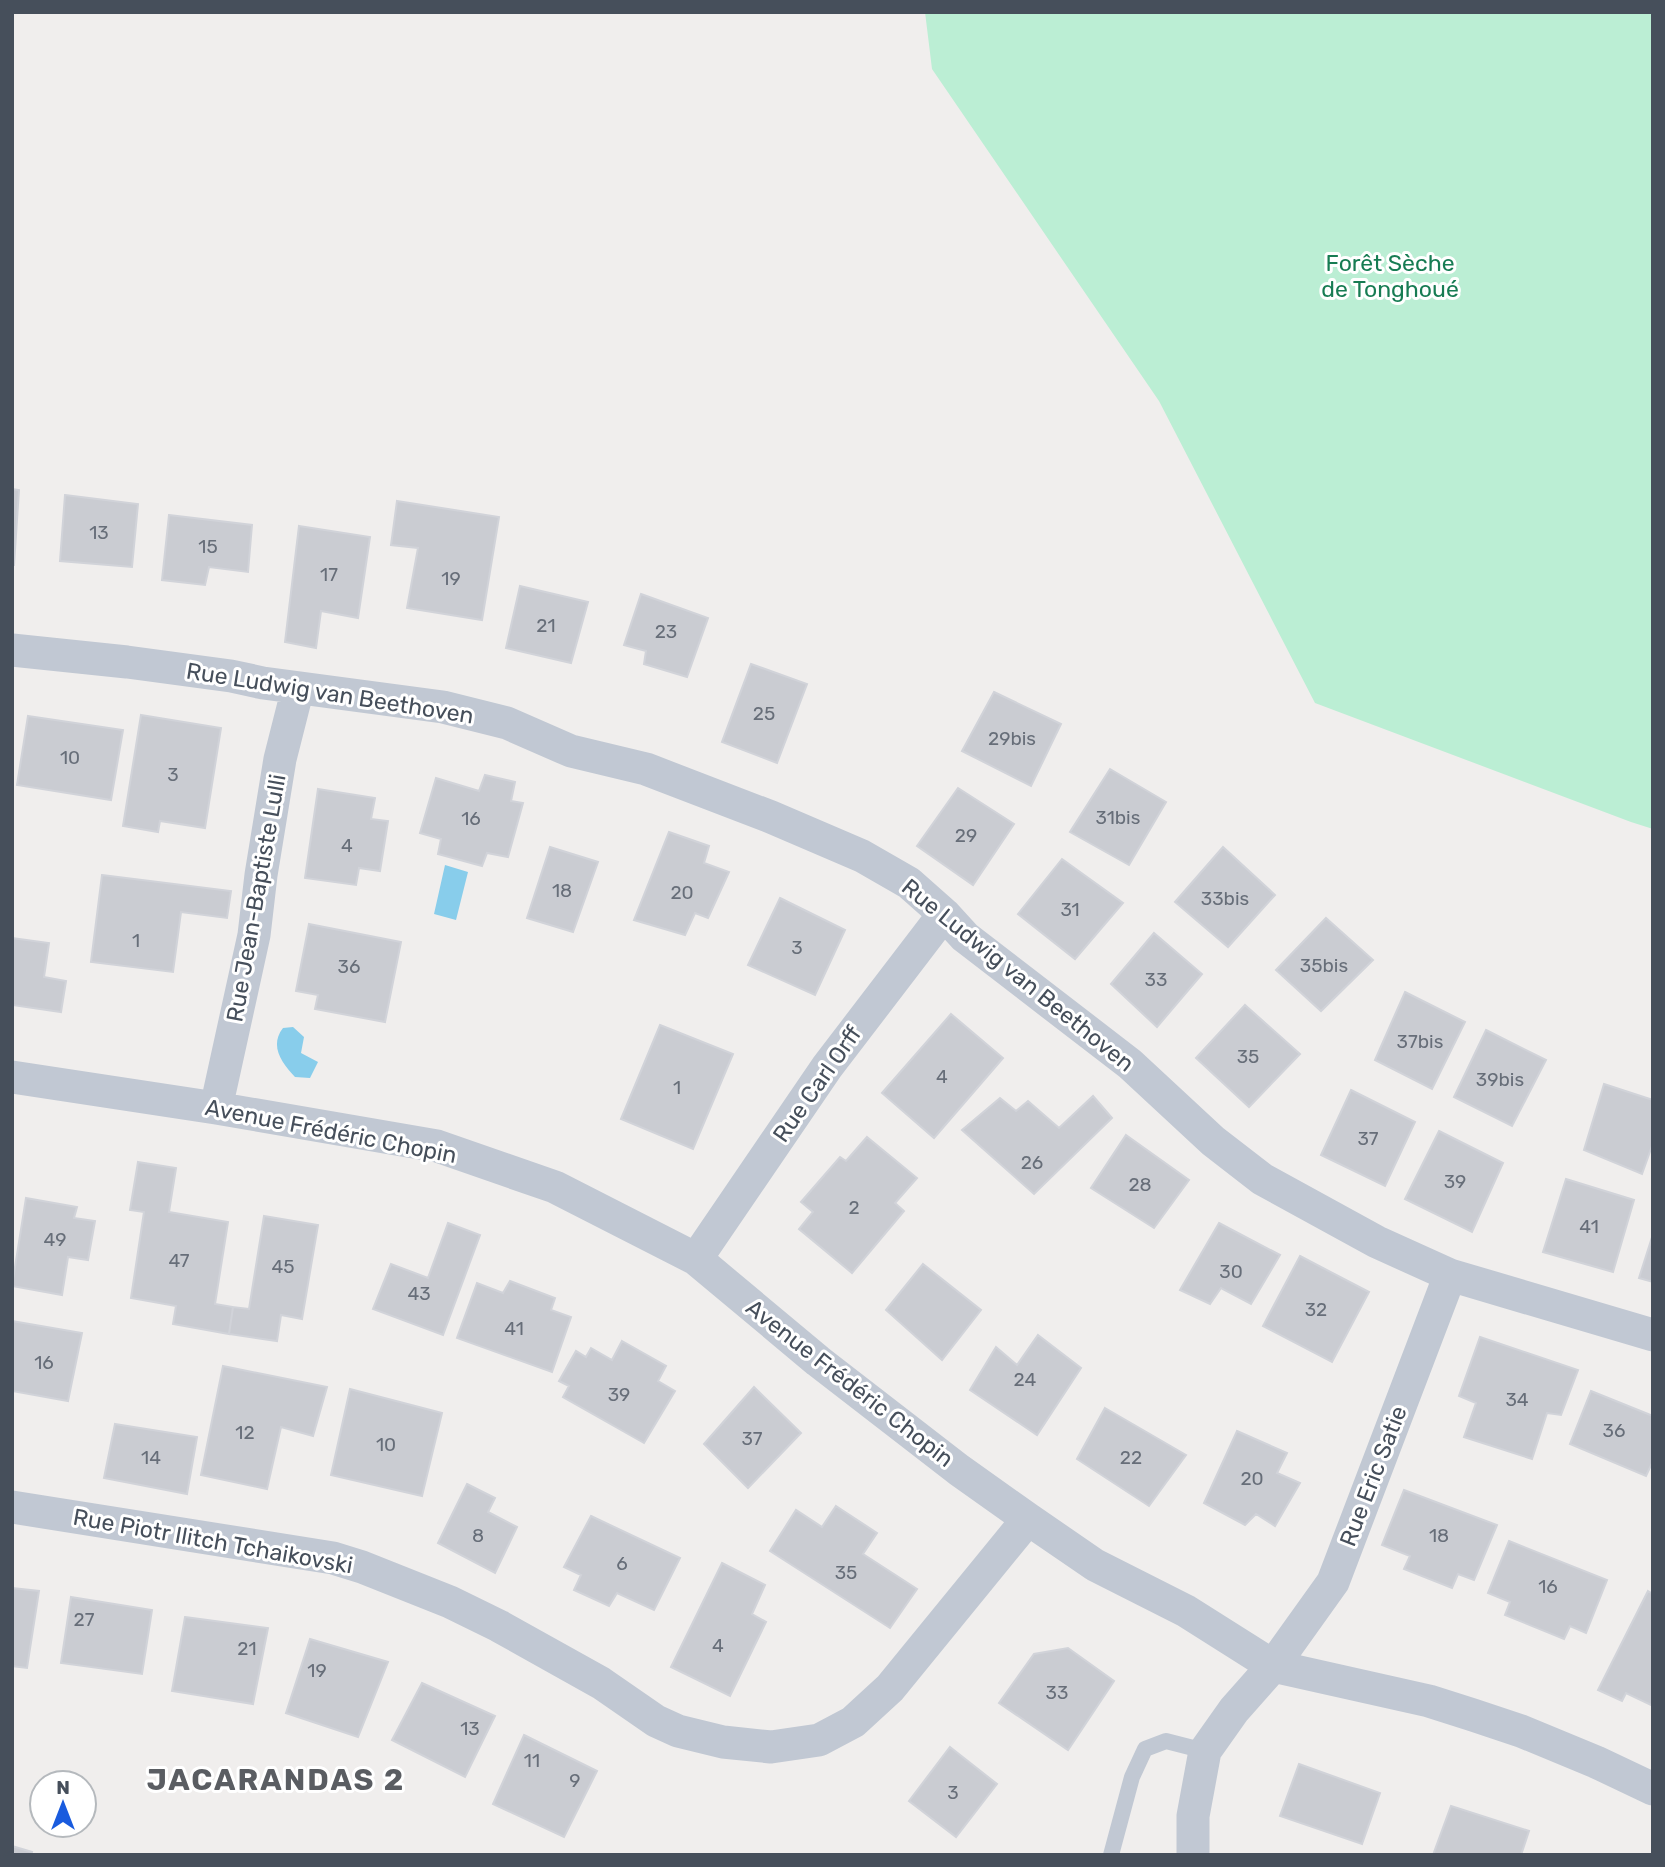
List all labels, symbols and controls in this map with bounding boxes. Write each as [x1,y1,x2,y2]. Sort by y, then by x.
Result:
park label: Forêt Sèche de Tonghoué [1321,249,1459,303]
house number: 13 [89,521,109,544]
house number: 15 [198,535,218,558]
house number: 17 [320,563,338,586]
house number: 19 [441,567,461,590]
house number: 21 [536,614,556,637]
house number: 23 [655,620,677,643]
street label: Rue Ludwig van Beethoven [184,656,476,730]
house number: 25 [753,702,775,725]
house number: 29bis [988,727,1036,750]
house number: 10 [60,746,80,769]
house number: 3 [167,763,179,786]
street label: Rue Jean-Baptiste Lulli [220,772,292,1024]
house number: 31bis [1096,806,1140,829]
house number: 16 [461,807,481,830]
house number: 29 [955,824,977,847]
house number: 4 [341,834,353,857]
street label: Rue Ludwig van Beethoven [896,873,1140,1077]
house number: 18 [552,879,572,902]
house number: 20 [670,881,694,904]
house number: 33bis [1201,887,1249,910]
house number: 31 [1060,898,1080,921]
house number: 1 [132,929,140,952]
house number: 3 [791,936,803,959]
house number: 35bis [1300,954,1348,977]
house number: 36 [338,955,360,978]
house number: 33 [1145,968,1167,991]
street label: Rue Carl Orff [767,1020,867,1148]
house number: 37bis [1397,1030,1443,1053]
house number: 35 [1237,1045,1259,1068]
house number: 4 [936,1065,948,1088]
house number: 39bis [1476,1068,1524,1091]
house number: 1 [673,1076,681,1099]
street label: Avenue Frédéric Chopin [203,1093,459,1169]
house number: 37 [1357,1127,1379,1150]
house number: 26 [1021,1151,1043,1174]
house number: 39 [1444,1170,1466,1193]
house number: 28 [1128,1173,1152,1196]
house number: 2 [848,1196,860,1219]
house number: 41 [1579,1215,1599,1238]
house number: 49 [44,1228,66,1251]
house number: 47 [168,1249,190,1272]
house number: 45 [271,1255,295,1278]
house number: 30 [1219,1260,1243,1283]
house number: 43 [407,1282,431,1305]
street label: Avenue Frédéric Chopin [741,1293,959,1473]
house number: 32 [1305,1298,1327,1321]
house number: 41 [504,1317,524,1340]
house number: 16 [34,1351,54,1374]
house number: 24 [1014,1368,1037,1391]
house number: 39 [608,1383,630,1406]
house number: 34 [1505,1388,1529,1411]
street label: Rue Eric Satie [1333,1402,1413,1550]
house number: 36 [1603,1419,1625,1442]
house number: 12 [235,1421,255,1444]
house number: 37 [741,1427,763,1450]
house number: 10 [376,1433,396,1456]
house number: 14 [141,1446,161,1469]
house number: 22 [1120,1446,1142,1469]
house number: 20 [1240,1467,1264,1490]
street label: Rue Piotr Ilitch Tchaikovski [71,1503,355,1579]
house number: 8 [472,1524,484,1547]
house number: 18 [1429,1524,1449,1547]
house number: 6 [616,1552,628,1575]
house number: 35 [835,1561,857,1584]
house number: 16 [1538,1575,1558,1598]
house number: 27 [74,1608,95,1631]
house number: 4 [712,1634,724,1657]
house number: 21 [237,1637,257,1660]
house number: 19 [307,1659,327,1682]
house number: 33 [1046,1681,1068,1704]
house number: 13 [460,1717,480,1740]
house number: 11 [524,1749,540,1772]
district label: JACARANDAS 2 [147,1762,405,1798]
north arrow [28,1769,98,1839]
house number: 9 [569,1769,581,1792]
text: N [56,1776,70,1799]
house number: 3 [947,1781,959,1804]

